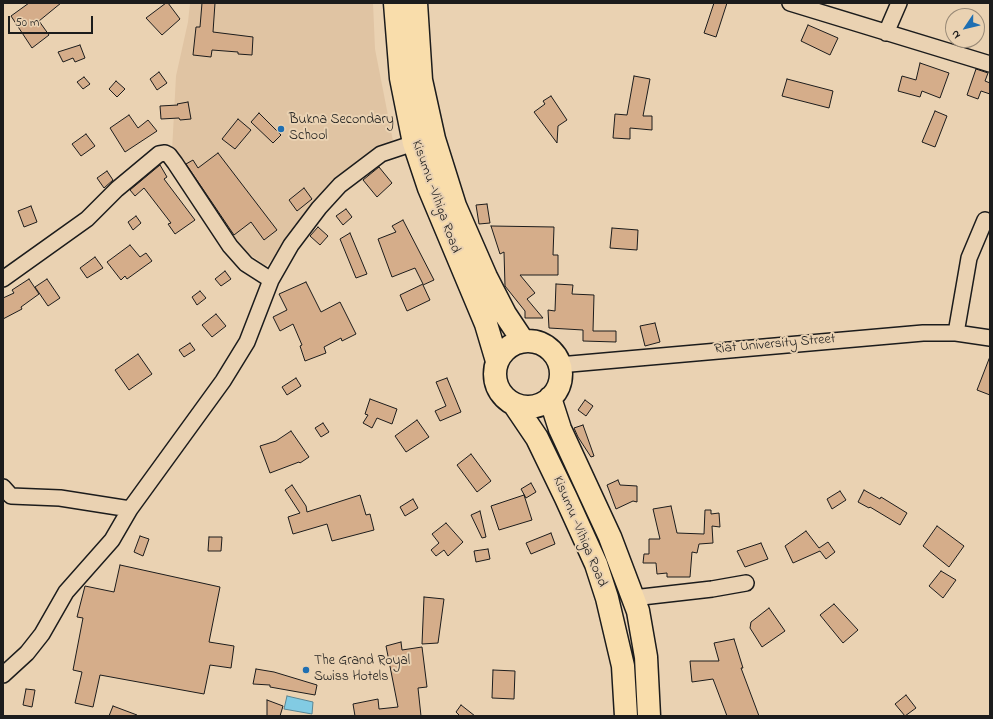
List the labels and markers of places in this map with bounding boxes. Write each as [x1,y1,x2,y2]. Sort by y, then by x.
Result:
place label: Bukna Secondary School [289,113,394,146]
marker: Bukna Secondary School [276,124,286,134]
place label: The Grand Royal Swiss Hotels [314,654,410,686]
marker: The Grand Royal Swiss Hotels [301,665,311,675]

